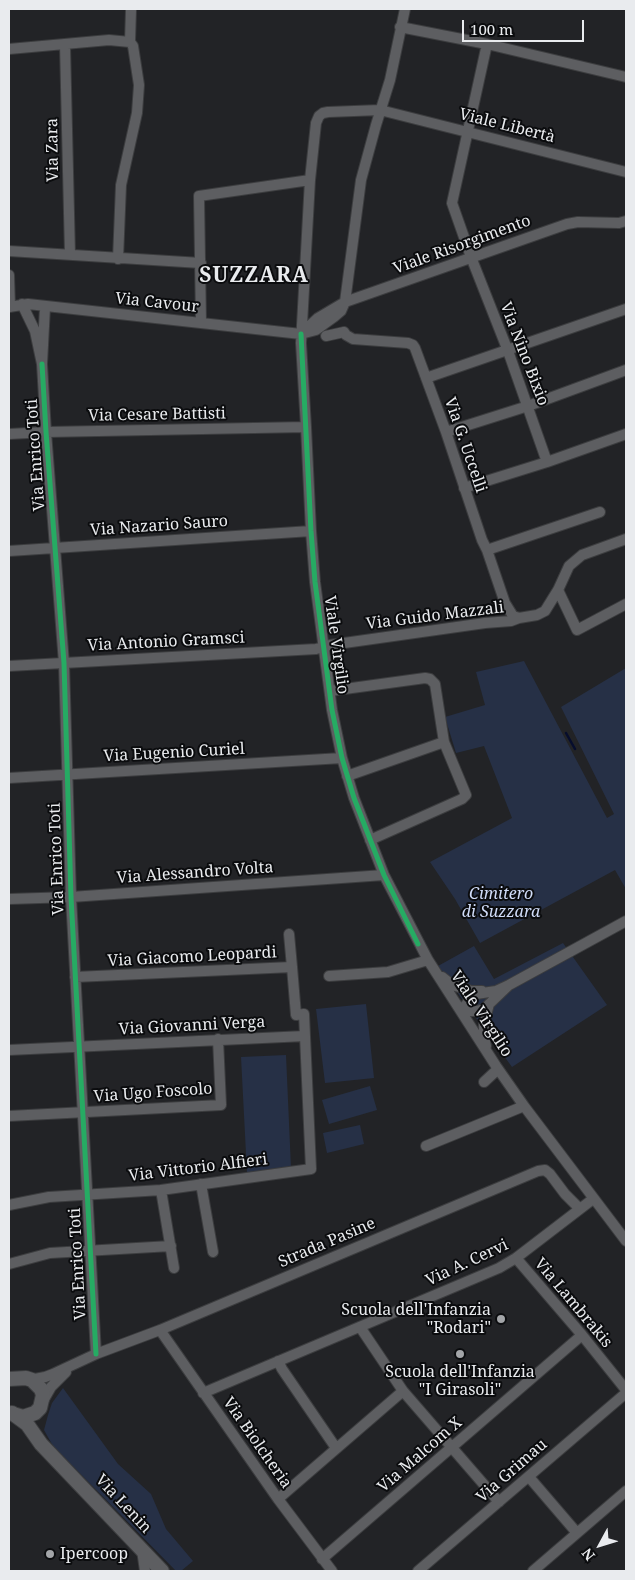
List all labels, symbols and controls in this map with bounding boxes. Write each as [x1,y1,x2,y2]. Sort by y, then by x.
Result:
scale bar [465,10,588,42]
text: 100 m [470,19,513,39]
street label: Viale Libertà [457,105,557,147]
street label: Via Zara [43,118,63,182]
street label: Viale Risorgimento [391,211,533,279]
district label: SUZZARA [198,263,310,289]
street label: Via Cavour [114,289,200,317]
street label: Via Nino Bixio [495,300,553,408]
street label: Via G. Uccelli [440,395,490,495]
street label: Via Enrico Toti [23,398,49,512]
street label: Via Cesare Battisti [88,404,226,426]
street label: Via Nazario Sauro [89,512,229,540]
street label: Viale Virgilio [320,595,352,695]
street label: Via Guido Mazzali [365,598,505,634]
street label: Via Antonio Gramsci [87,628,245,656]
street label: Via Eugenio Curiel [103,740,245,766]
street label: Via Enrico Toti [45,803,69,915]
street label: Via Alessandro Volta [116,858,274,888]
park label: Cimitero di Suzzara [462,884,540,922]
street label: Via Giacomo Leopardi [107,943,277,971]
street label: Viale Virgilio [446,967,516,1061]
street label: Via Giovanni Verga [118,1013,266,1039]
street label: Via Ugo Foscolo [93,1079,213,1107]
street label: Via Vittorio Alfieri [128,1150,268,1186]
street label: Via Enrico Toti [65,1207,91,1321]
street label: Strada Pasine [276,1214,378,1272]
street label: Via A. Cervi [423,1236,511,1290]
street label: Via Lambrakis [530,1254,616,1352]
place label: Scuola dell'Infanzia "Rodari" [341,1300,491,1338]
marker: Scuola dell'Infanzia "Rodari" [495,1313,507,1325]
marker: Scuola dell'Infanzia "I Girasoli" [454,1348,466,1360]
place label: Scuola dell'Infanzia "I Girasoli" [385,1362,535,1400]
street label: Via Biolcheria [218,1394,296,1492]
street label: Via Malcom X [374,1413,466,1497]
street label: Via Grimau [473,1435,551,1507]
street label: Via Lenin [91,1471,155,1537]
north arrow [575,1520,625,1570]
place label: Ipercoop [60,1544,128,1564]
text: N [577,1544,599,1565]
marker: Ipercoop [44,1548,56,1560]

